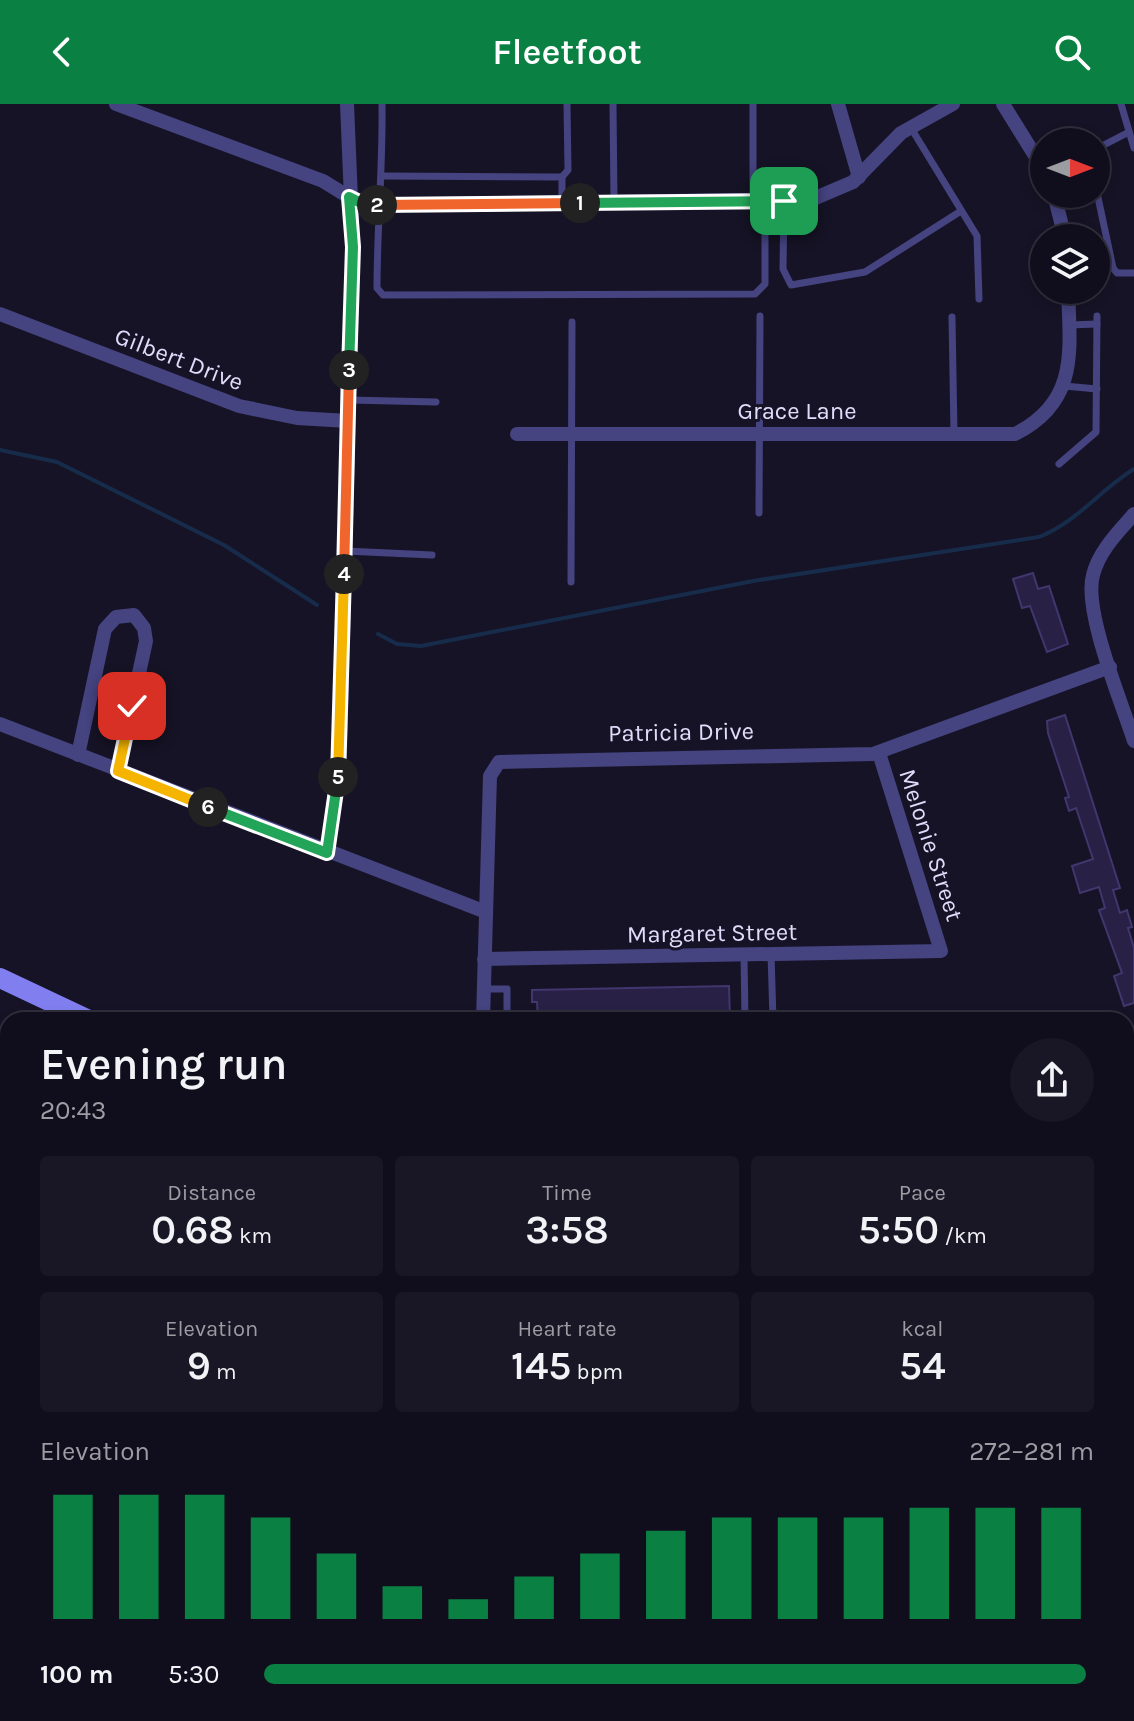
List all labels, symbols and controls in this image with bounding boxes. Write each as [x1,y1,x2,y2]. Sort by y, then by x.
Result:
icon: back [40,30,84,74]
icon: search [1050,30,1094,74]
text: Fleetfoot [492,31,642,73]
north arrow [1030,128,1110,208]
map controls [1030,128,1110,304]
pin [750,167,818,235]
icon: arrive [762,179,806,223]
pin: 1 [560,183,600,223]
pin: 2 [357,185,397,225]
text: 1 [576,190,584,216]
text: 2 [370,192,384,218]
button: layers [1030,224,1110,304]
street label: Gilbert Drive [111,322,247,396]
pin: 3 [329,350,369,390]
text: 3 [342,357,356,383]
street label: Grace Lane [738,397,857,425]
pin: 4 [324,554,364,594]
text: 4 [337,561,351,587]
pin [98,672,166,740]
icon: check [110,684,154,728]
street label: Patricia Drive [608,717,754,747]
pin: 5 [318,757,358,797]
text: 5 [332,764,344,790]
street label: Melonie Street [893,766,969,924]
pin: 6 [188,787,228,827]
text: 6 [201,794,215,820]
street label: Margaret Street [627,918,797,948]
button: share [1010,1038,1094,1122]
text: Evening run [40,1039,287,1090]
text: 20:43 [40,1095,106,1126]
text: Distance [167,1180,256,1206]
text: Time [542,1180,592,1206]
text: Pace [899,1180,946,1206]
text: 0.68 [151,1206,234,1253]
text: 3:58 [525,1206,609,1253]
text: 5:50 [858,1206,939,1253]
text: km [234,1223,272,1249]
text: /km [939,1223,987,1249]
text: Elevation [165,1316,258,1342]
text: Heart rate [517,1316,617,1342]
text: kcal [901,1316,943,1342]
text: 9 [187,1342,211,1389]
text: 145 [511,1342,571,1389]
text: 54 [899,1342,946,1389]
text: m [211,1359,237,1385]
text: bpm [571,1359,623,1385]
text: Elevation [40,1436,150,1467]
text: 272–281 m [969,1436,1094,1467]
text: 100 m [40,1659,113,1690]
text: 5:30 [168,1659,219,1690]

